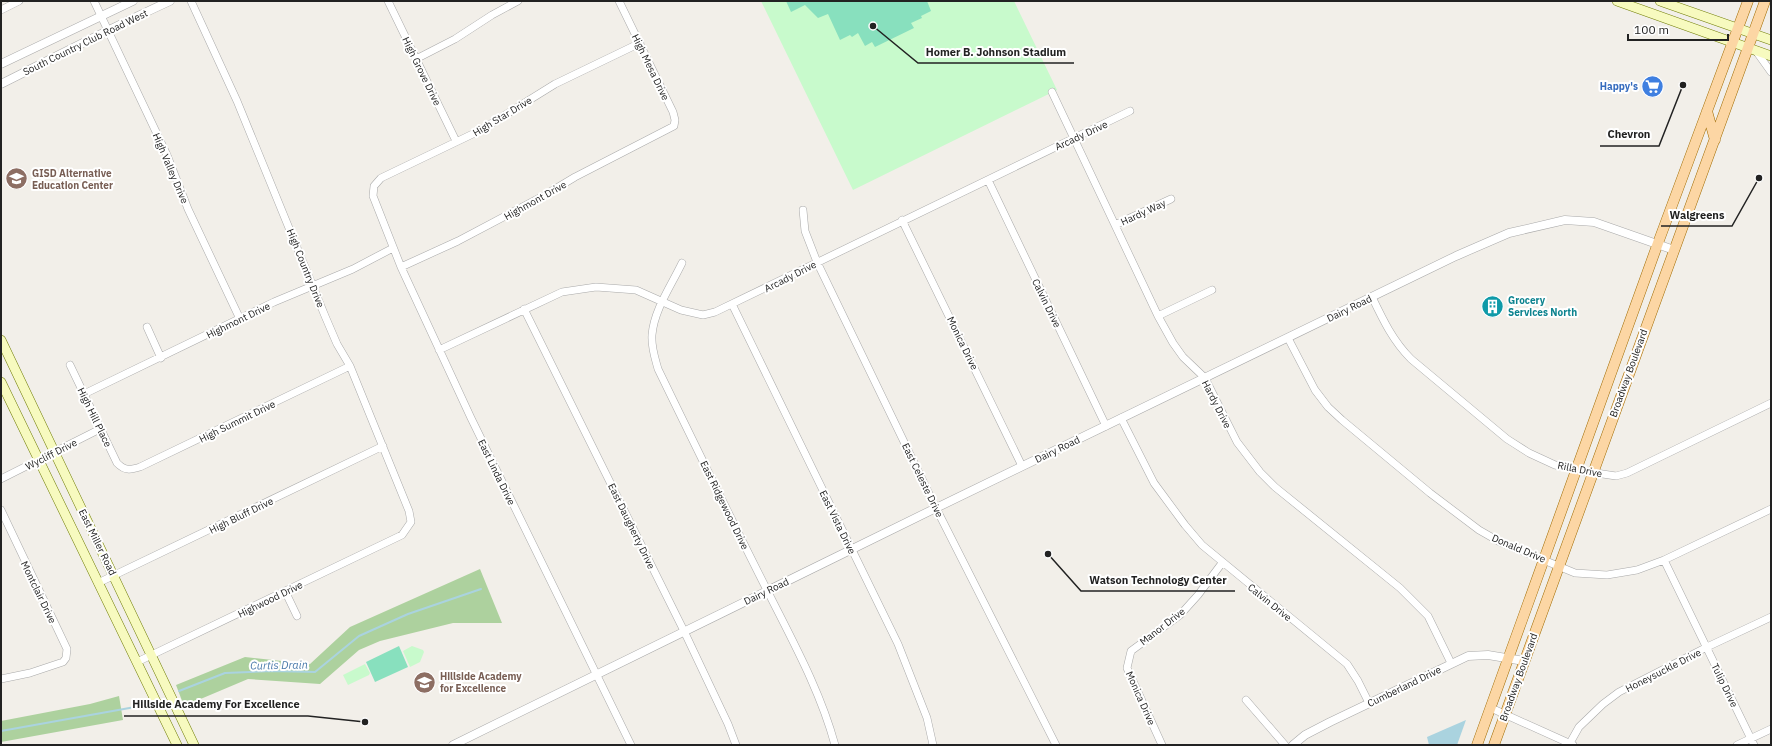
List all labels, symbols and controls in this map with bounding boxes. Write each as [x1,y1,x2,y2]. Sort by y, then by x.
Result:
street label: South Country Club Road West [21,6,150,78]
scale bar [1628,16,1728,42]
text: 100 m [1634,22,1669,37]
street label: High Mesa Drive [629,32,672,103]
street label: High Grove Drive [399,35,444,108]
callout: Homer B. Johnson Stadium [918,40,1074,63]
text: Homer B. Johnson Stadium [926,45,1066,59]
supermarket icon: Happy's [1640,73,1666,99]
place label: Happy's [1600,80,1638,93]
street label: High Star Drive [470,93,535,139]
street label: Arcady Drive [1053,117,1110,153]
callout: Chevron [1600,123,1659,146]
text: Chevron [1608,127,1650,141]
street label: High Valley Drive [150,131,191,206]
school or university icon: GISD Alternative Education Center [4,166,30,192]
place label: GISD Alternative Education Center [32,167,113,192]
street label: Highmont Drive [502,178,569,223]
street label: Hardy Way [1119,196,1168,229]
callout: Walgreens [1661,203,1732,226]
text: Walgreens [1670,208,1725,222]
street label: High Country Drive [284,227,327,310]
street label: Arcady Drive [762,258,819,295]
street label: Calvin Drive [1029,277,1064,330]
street label: Dairy Road [1324,292,1374,325]
building icon: Grocery Services North [1479,293,1505,319]
place label: Grocery Services North [1508,294,1577,319]
street label: Highmont Drive [204,299,273,342]
street label: Monica Drive [944,314,981,373]
street label: Broadway Boulevard [1607,327,1650,419]
street label: Hardy Drive [1199,378,1234,431]
street label: High Hill Place [75,385,115,450]
street label: High Summit Drive [197,397,278,446]
street label: Dairy Road [1032,433,1082,466]
street label: Wycliff Drive [23,436,80,473]
street label: East Linda Drive [475,437,518,508]
street label: East Celeste Drive [899,441,946,520]
street label: East Ridgewood Drive [697,459,752,552]
street label: Rilla Drive [1556,459,1604,480]
street label: East Daugherty Drive [605,481,658,572]
street label: East Vista Drive [816,488,859,557]
street label: High Bluff Drive [207,494,276,537]
street label: East Miller Road [76,507,119,578]
street label: Donald Drive [1490,531,1548,566]
street label: Montclair Drive [18,559,59,626]
callout: Watson Technology Center [1081,568,1235,591]
text: Watson Technology Center [1089,573,1227,587]
street label: Dairy Road [741,575,791,608]
street label: Highwood Drive [236,578,305,621]
street label: Calvin Drive [1245,581,1295,624]
street label: Manor Drive [1137,604,1188,648]
street label: Broadway Boulevard [1497,631,1540,723]
street label: Honeysuckle Drive [1623,645,1704,695]
water label: Curtis Drain [250,657,308,673]
street label: Tulip Drive [1708,661,1741,710]
street label: Cumberland Drive [1365,663,1444,710]
school or university icon: Hillside Academy for Excellence [411,669,437,695]
street label: Monica Drive [1123,669,1158,728]
place label: Hillside Academy for Excellence [440,670,522,695]
callout: Hillside Academy For Excellence [124,693,308,716]
text: Hillside Academy For Excellence [132,697,300,711]

